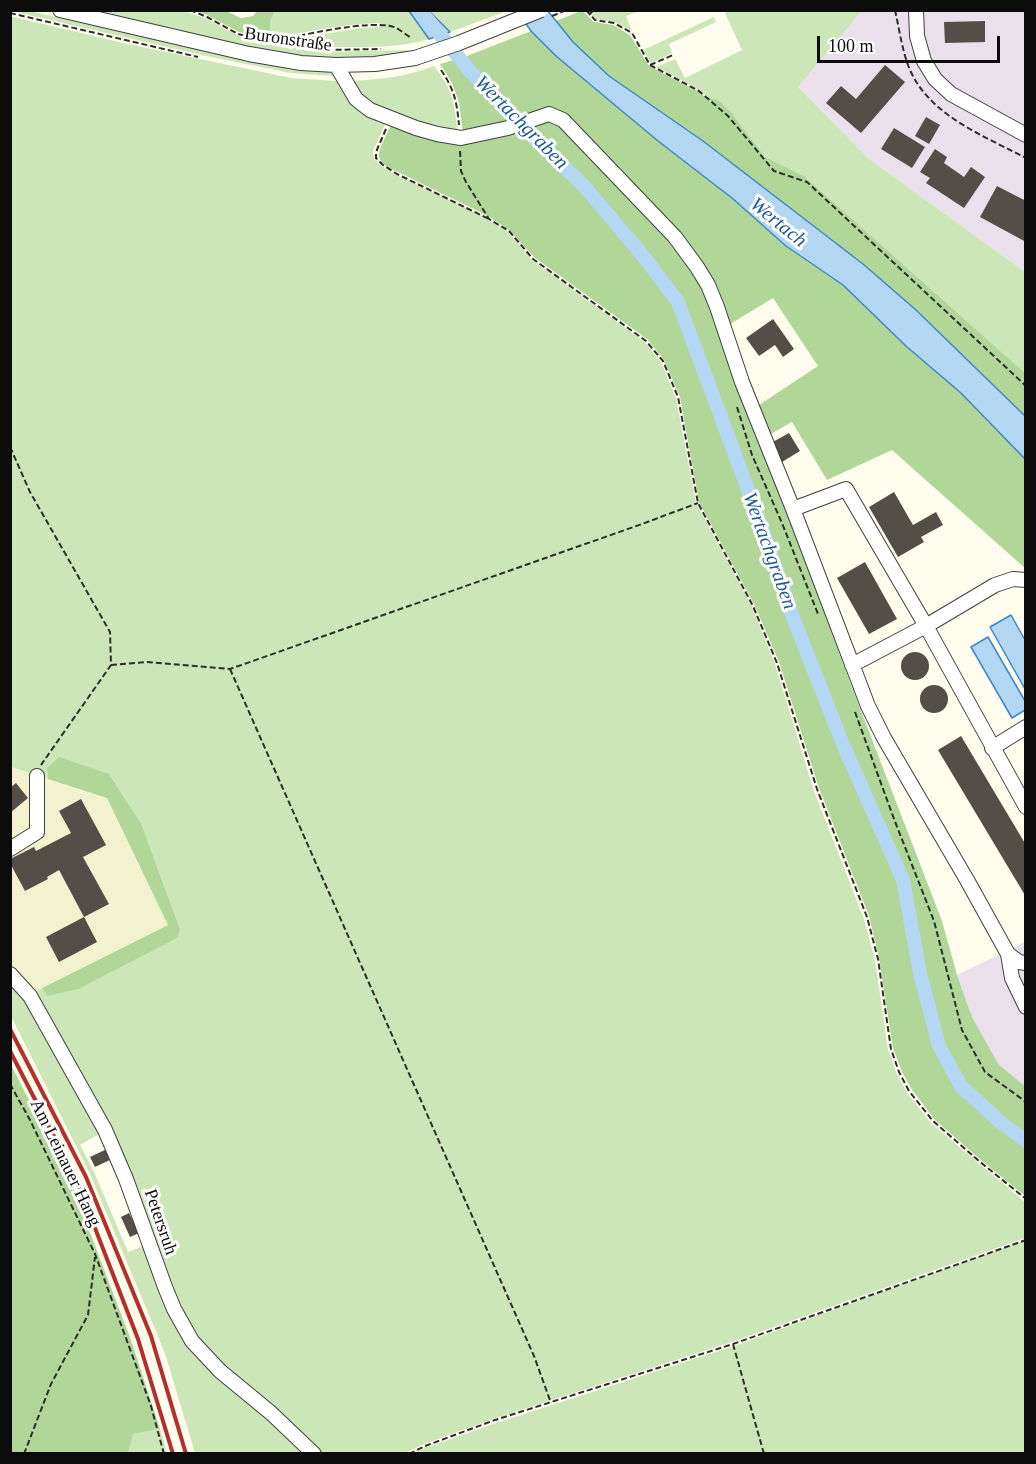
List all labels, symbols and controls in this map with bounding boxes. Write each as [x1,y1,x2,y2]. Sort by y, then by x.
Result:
street label: Buronstraße [243,23,333,57]
scale bar [820,24,1003,62]
text: 100 m [828,36,874,56]
water label: Wertachgraben [469,71,573,175]
water label: Wertach [745,193,811,253]
water label: Wertachgraben [737,489,801,613]
street label: Am Leinauer Hang [25,1096,105,1230]
street label: Petersruh [139,1186,181,1258]

